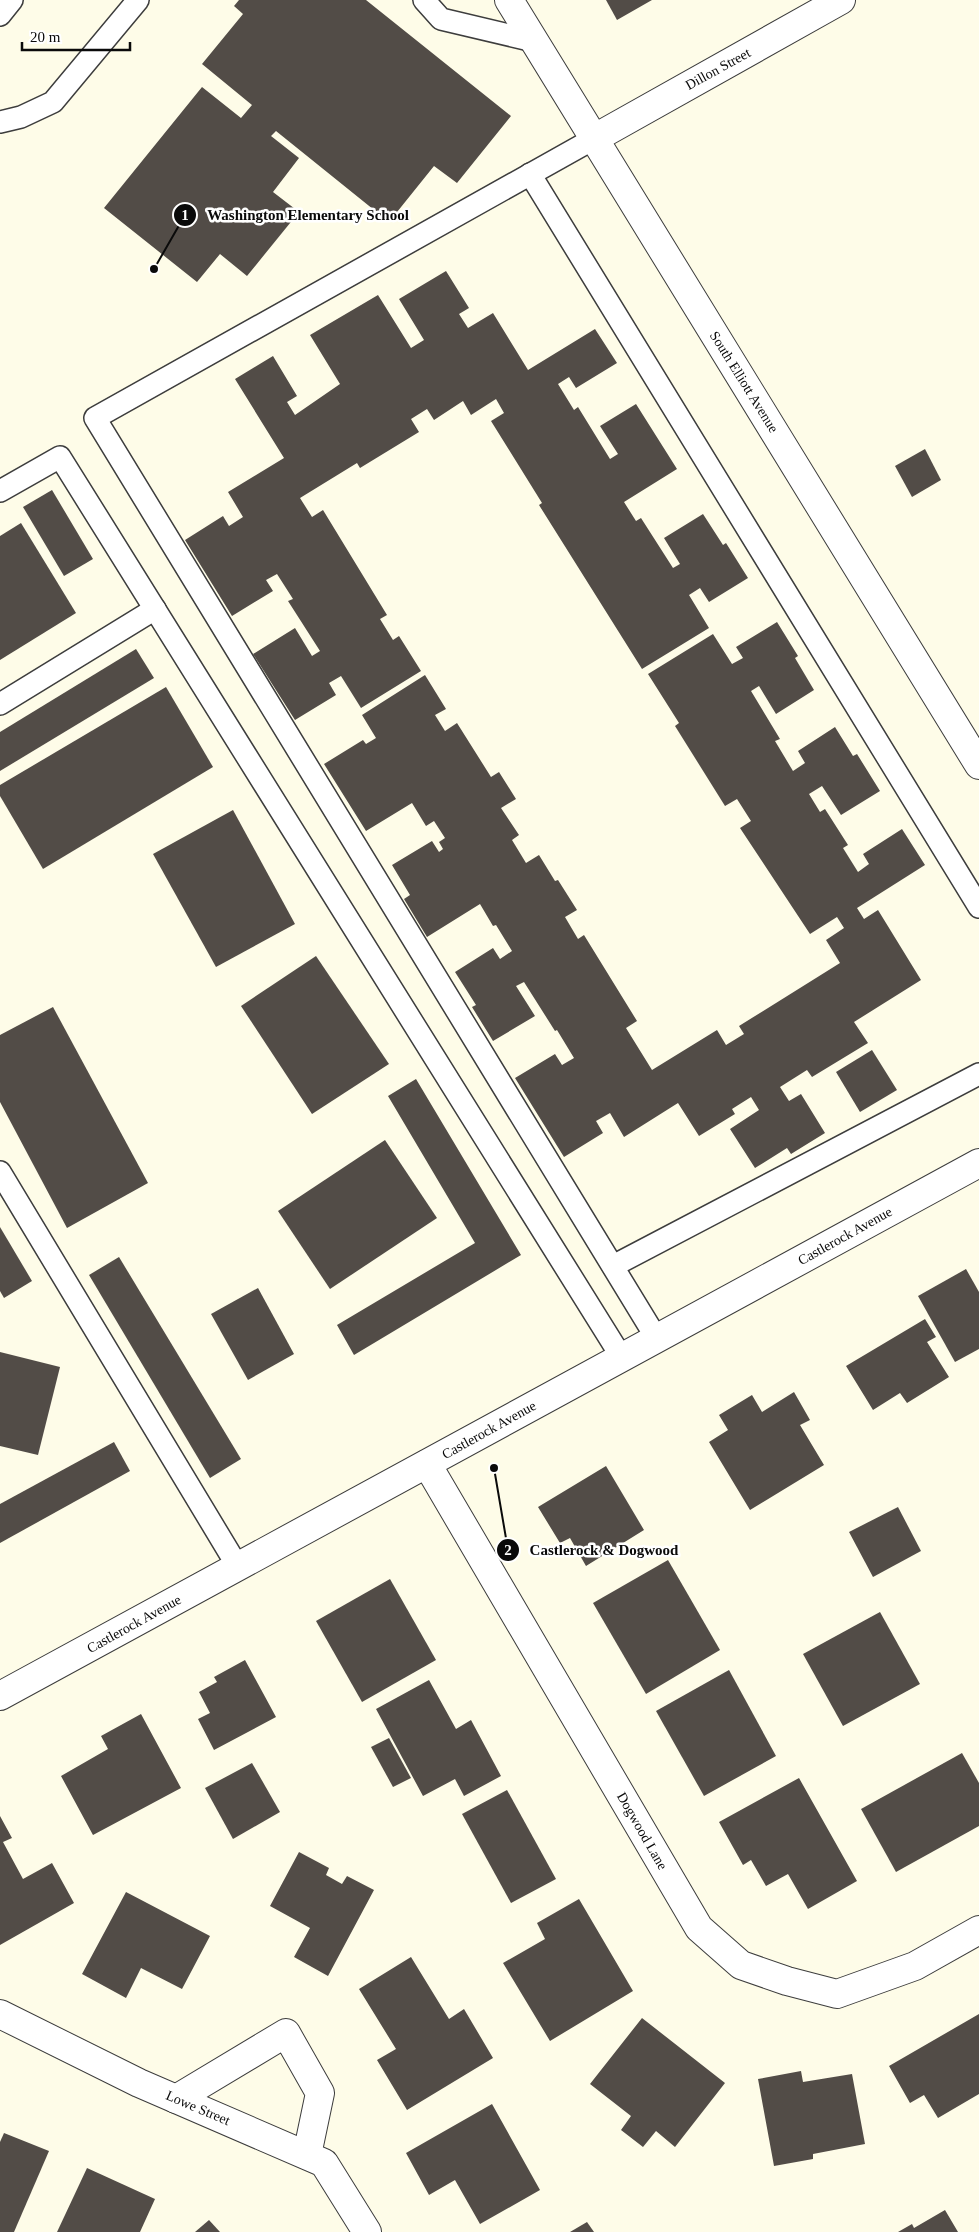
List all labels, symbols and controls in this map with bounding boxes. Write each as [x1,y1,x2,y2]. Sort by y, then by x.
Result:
scale bar [22,20,130,52]
text: 20 m [30,29,61,45]
street label: Dillon Street [683,45,753,93]
callout: Washington Elementary School [172,200,419,230]
text: 1 [181,207,189,223]
text: Washington Elementary School [207,207,409,223]
street label: South Elliott Avenue [707,329,781,435]
street label: Castlerock Avenue [795,1204,895,1268]
street label: Castlerock Avenue [439,1398,539,1462]
callout: Castlerock & Dogwood [495,1535,689,1565]
text: 2 [504,1542,512,1558]
text: Castlerock & Dogwood [530,1542,679,1558]
street label: Castlerock Avenue [84,1592,184,1656]
street label: Dogwood Lane [614,1790,670,1872]
street label: Lowe Street [164,2088,232,2128]

